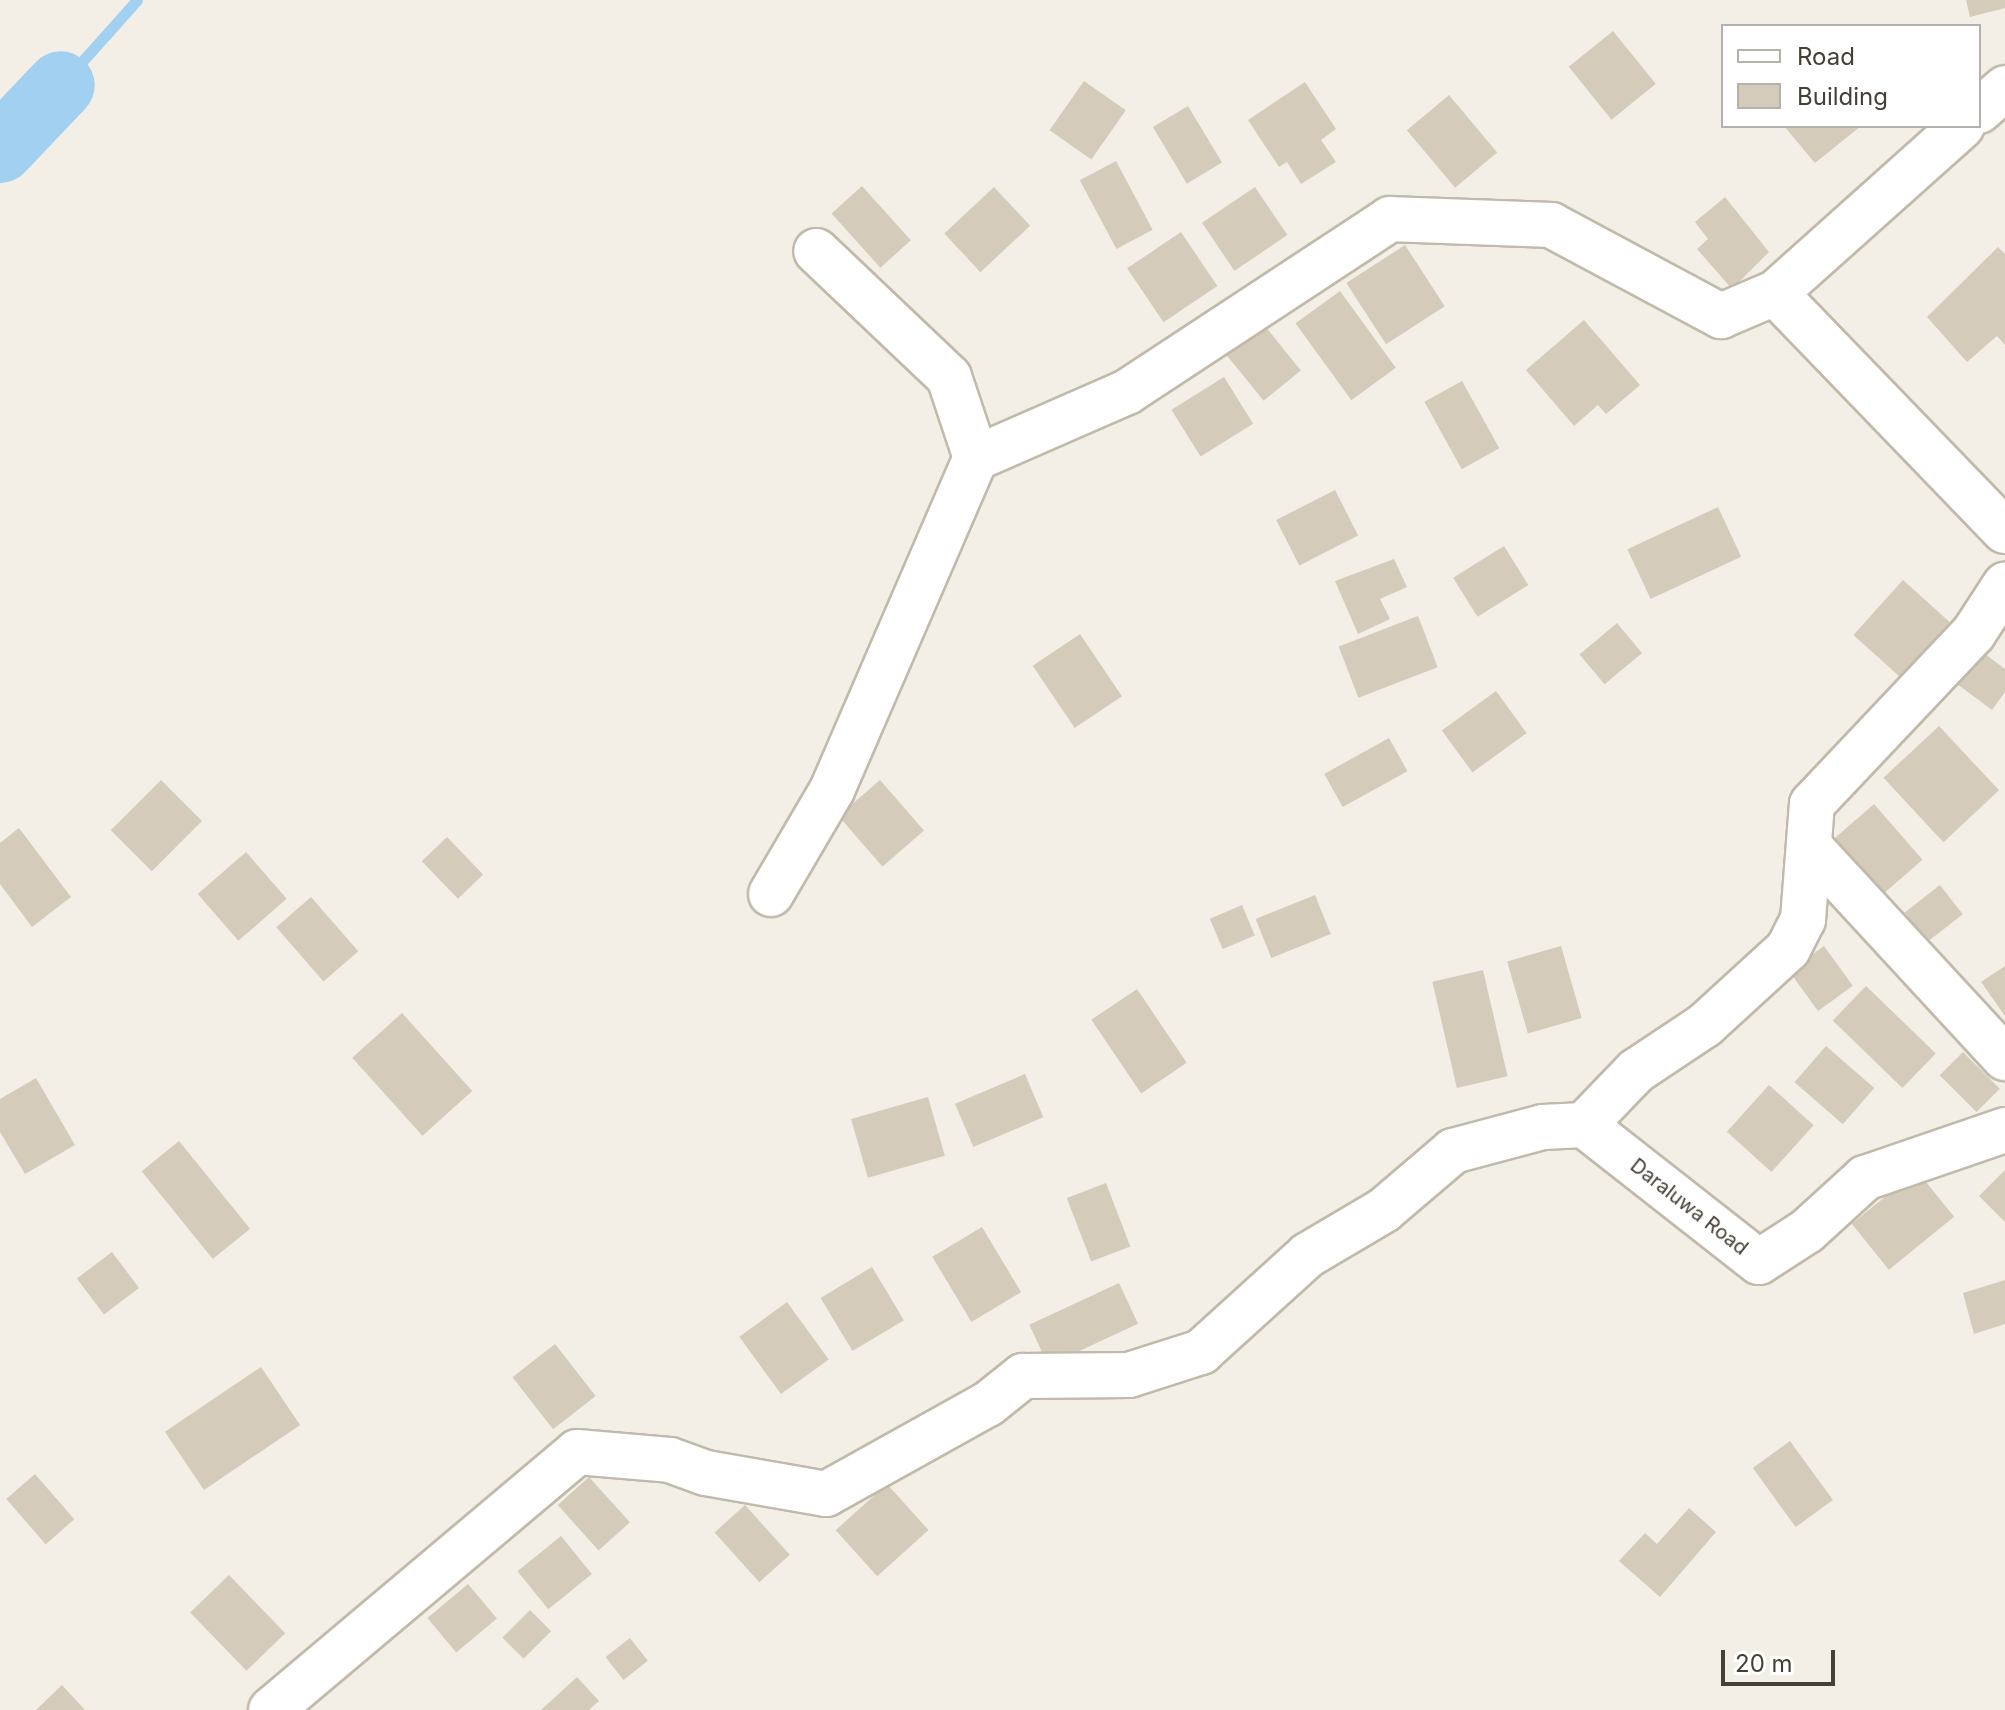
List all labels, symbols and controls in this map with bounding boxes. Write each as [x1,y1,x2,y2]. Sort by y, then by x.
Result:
legend [1721,24,1981,128]
text: Road [1797,42,1855,71]
text: Building [1797,82,1888,111]
street label: Daraluwa Road [1625,1154,1753,1260]
scale bar [1725,1634,1839,1684]
text: 20 m [1735,1649,1793,1678]

